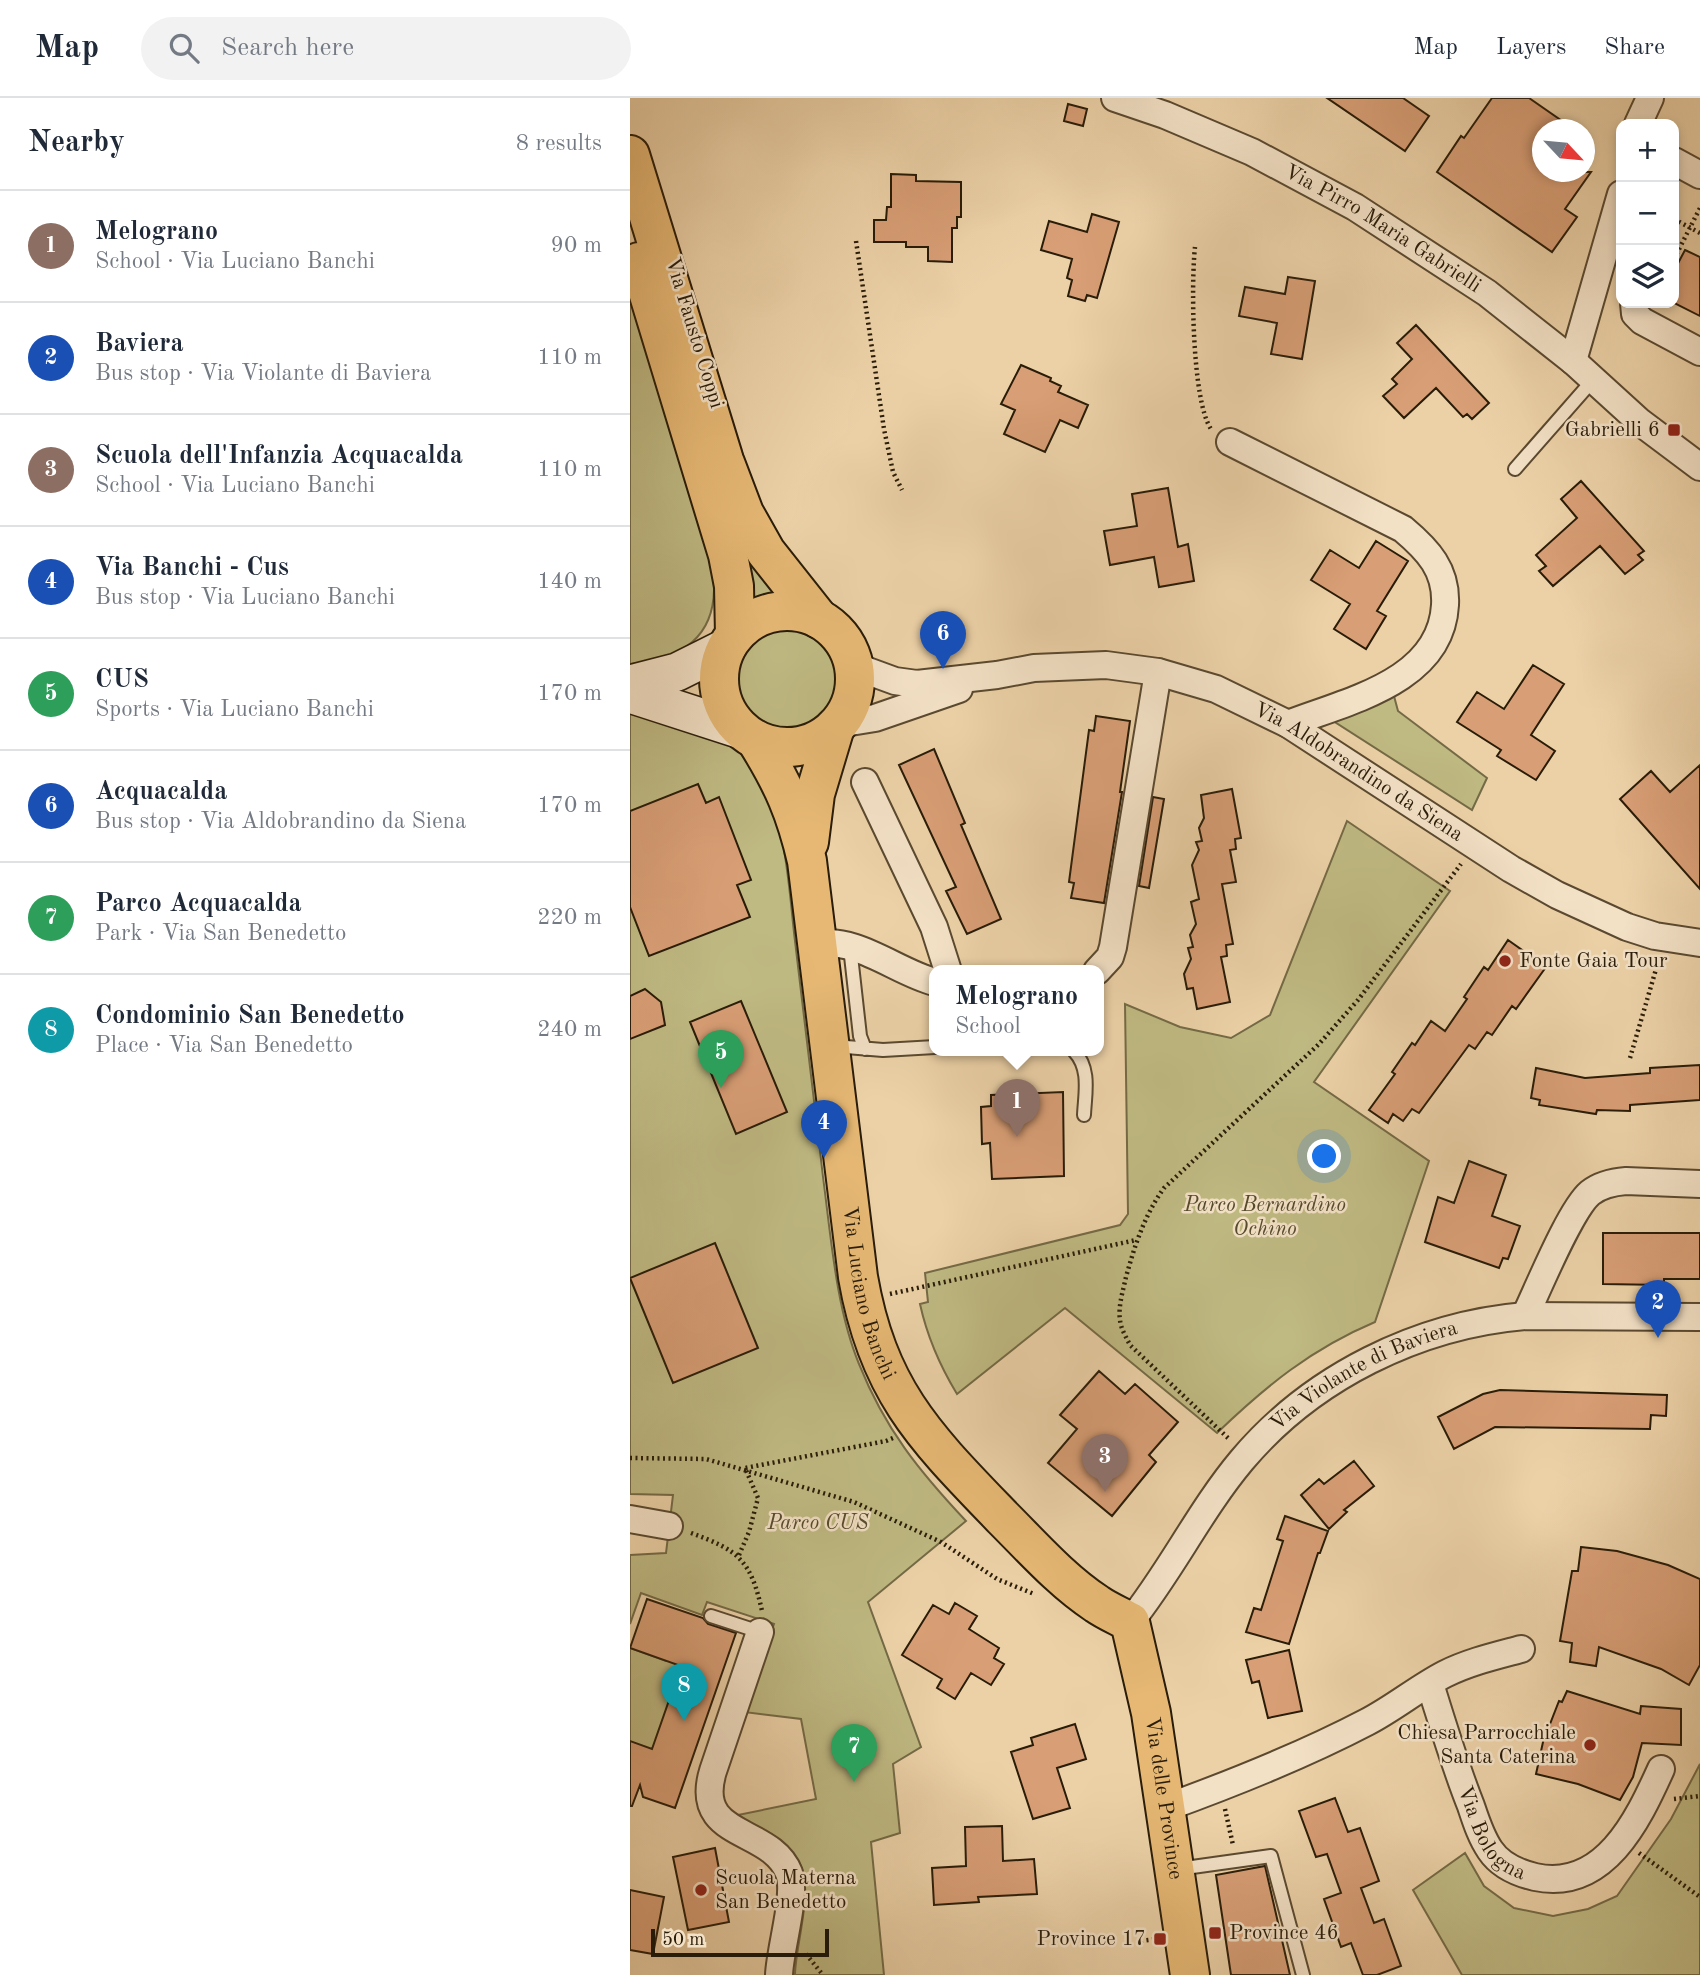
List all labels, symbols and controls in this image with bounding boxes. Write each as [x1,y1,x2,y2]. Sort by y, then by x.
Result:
search box [141,17,631,80]
icon: search [165,29,203,67]
text: Map [35,32,99,65]
text: Search here [221,35,354,61]
text: Map [1414,36,1458,60]
text: Layers [1496,36,1566,60]
text: Share [1604,36,1665,60]
north arrow [1532,119,1595,182]
map controls [1616,119,1679,308]
button: + [1616,119,1679,182]
text: Nearby [28,128,125,158]
text: 8 results [516,132,602,155]
street label: Via Pirro Maria Gabrielli [1281,161,1485,297]
button: − [1616,182,1679,245]
text: Melograno [95,219,218,245]
text: 1 [44,234,58,257]
text: 90 m [551,234,602,257]
button: layers [1616,245,1679,308]
text: School · Via Luciano Banchi [95,250,375,273]
street label: Via Fausto Coppi [661,255,727,411]
text: Baviera [95,331,184,357]
text: 2 [44,346,58,369]
text: 110 m [537,346,602,369]
text: Bus stop · Via Violante di Baviera [95,362,431,385]
place label: Gabrielli 6 [1565,420,1660,441]
marker: Gabrielli 6 [1666,422,1682,438]
text: Scuola dell'Infanzia Acquacalda [95,443,463,469]
text: 3 [44,458,58,481]
text: 110 m [537,458,602,481]
text: School · Via Luciano Banchi [95,474,375,497]
text: Via Banchi - Cus [95,555,289,581]
text: 4 [44,570,58,593]
text: 140 m [537,570,602,593]
text: Bus stop · Via Luciano Banchi [95,586,395,609]
pin: 6 [920,611,966,669]
text: CUS [95,667,149,693]
text: 5 [44,682,58,705]
text: 170 m [537,682,602,705]
text: Sports · Via Luciano Banchi [95,698,374,721]
street label: Via Aldobrandino da Siena [1251,699,1467,845]
text: Acquacalda [95,779,228,805]
text: 6 [44,794,58,817]
text: 170 m [537,794,602,817]
text: Bus stop · Via Aldobrandino da Siena [95,810,466,833]
text: Parco Acquacalda [95,891,302,917]
text: 7 [44,906,58,929]
text: 220 m [537,906,602,929]
text: Park · Via San Benedetto [95,922,346,945]
place label: Fonte Gaia Tour [1519,951,1668,972]
marker: Fonte Gaia Tour [1497,953,1513,969]
popup [929,965,1104,1056]
text: Melograno [955,984,1078,1010]
text: Condominio San Benedetto [95,1003,405,1029]
text: School [955,1015,1021,1038]
text: 8 [44,1018,58,1041]
text: 240 m [537,1018,602,1041]
pin: 5 [698,1030,744,1088]
text: Place · Via San Benedetto [95,1034,353,1057]
pin: 1 [994,1079,1040,1137]
pin: 4 [801,1100,847,1158]
your location [1307,1139,1341,1173]
park label: Parco Bernardino Ochino [1183,1195,1346,1240]
street label: Via Luciano Banchi [839,1205,900,1383]
pin: 2 [1635,1280,1681,1338]
street label: Via Violante di Baviera [1266,1317,1460,1435]
pin: 3 [1082,1434,1128,1492]
park label: Parco CUS [766,1513,870,1534]
pin: 8 [661,1663,707,1721]
street label: Via delle Province [1141,1716,1186,1881]
place label: Chiesa Parrocchiale Santa Caterina [1397,1723,1576,1768]
pin: 7 [831,1724,877,1782]
marker: Chiesa Parrocchiale Santa Caterina [1582,1737,1598,1753]
street label: Via Bologna [1454,1783,1528,1884]
place label: Scuola Materna San Benedetto [715,1868,856,1913]
marker: Scuola Materna San Benedetto [693,1882,709,1898]
place label: Province 46 [1229,1923,1339,1944]
marker: Province 46 [1207,1925,1223,1941]
scale bar [651,1926,830,1958]
place label: Province 17 [1036,1929,1146,1950]
text: 50 m [662,1931,704,1950]
marker: Province 17 [1152,1931,1168,1947]

